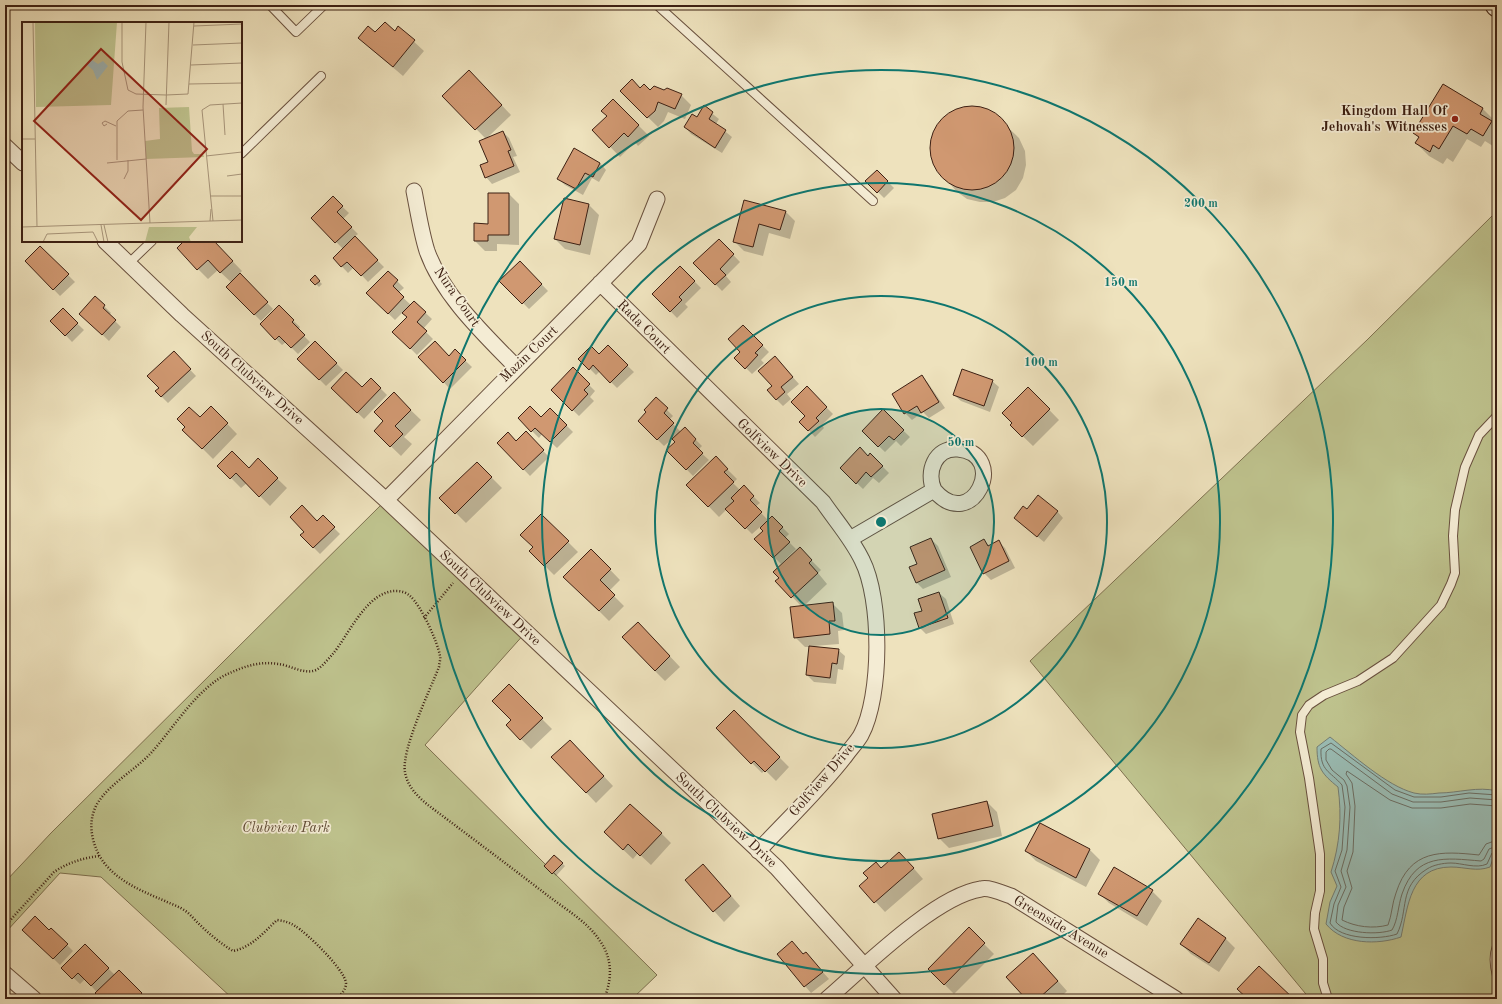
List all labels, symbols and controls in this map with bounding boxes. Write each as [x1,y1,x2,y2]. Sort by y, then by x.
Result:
inset map [22,22,242,242]
place label: Kingdom Hall Of Jehovah's Witnesses [1321,104,1448,134]
marker: Kingdom Hall Of Jehovah's Witnesses [1450,114,1460,124]
text: 200 m [1184,198,1218,210]
street label: Nura Court [431,265,483,329]
text: 150 m [1104,276,1138,289]
street label: Rada Court [614,297,674,357]
street label: Mazin Court [497,323,561,385]
street label: South Clubview Drive [198,328,306,428]
text: 100 m [1024,357,1058,369]
street label: Golfview Drive [734,416,810,490]
text: 50 m [948,436,975,449]
centre of rings [874,515,888,529]
street label: South Clubview Drive [437,548,543,648]
street label: Golfview Drive [787,741,857,819]
street label: South Clubview Drive [673,770,779,870]
park label: Clubview Park [242,821,330,835]
street label: Greenside Avenue [1011,893,1111,961]

